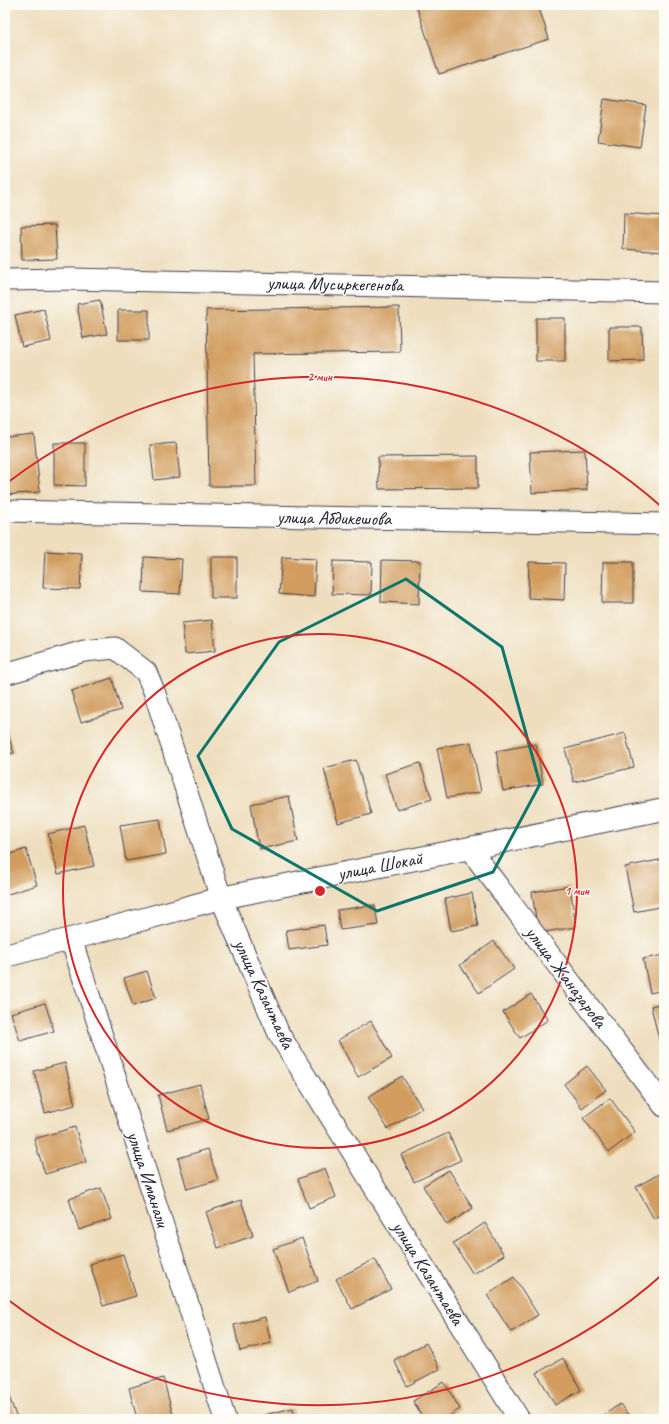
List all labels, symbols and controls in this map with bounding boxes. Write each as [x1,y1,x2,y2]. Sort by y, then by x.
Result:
street label: улица Мусиркегенова [266,271,405,297]
text: 2 мин [308,369,333,385]
street label: улица Абдикешова [276,505,393,531]
street label: улица Шокай [335,846,425,886]
text: 1 мин [565,883,590,899]
centre of rings [313,884,327,898]
street label: улица Жаназарова [519,921,613,1034]
street label: улица Казантаева [228,935,300,1054]
street label: улица Иманали [121,1127,175,1232]
street label: улица Казантаева [386,1216,470,1331]

